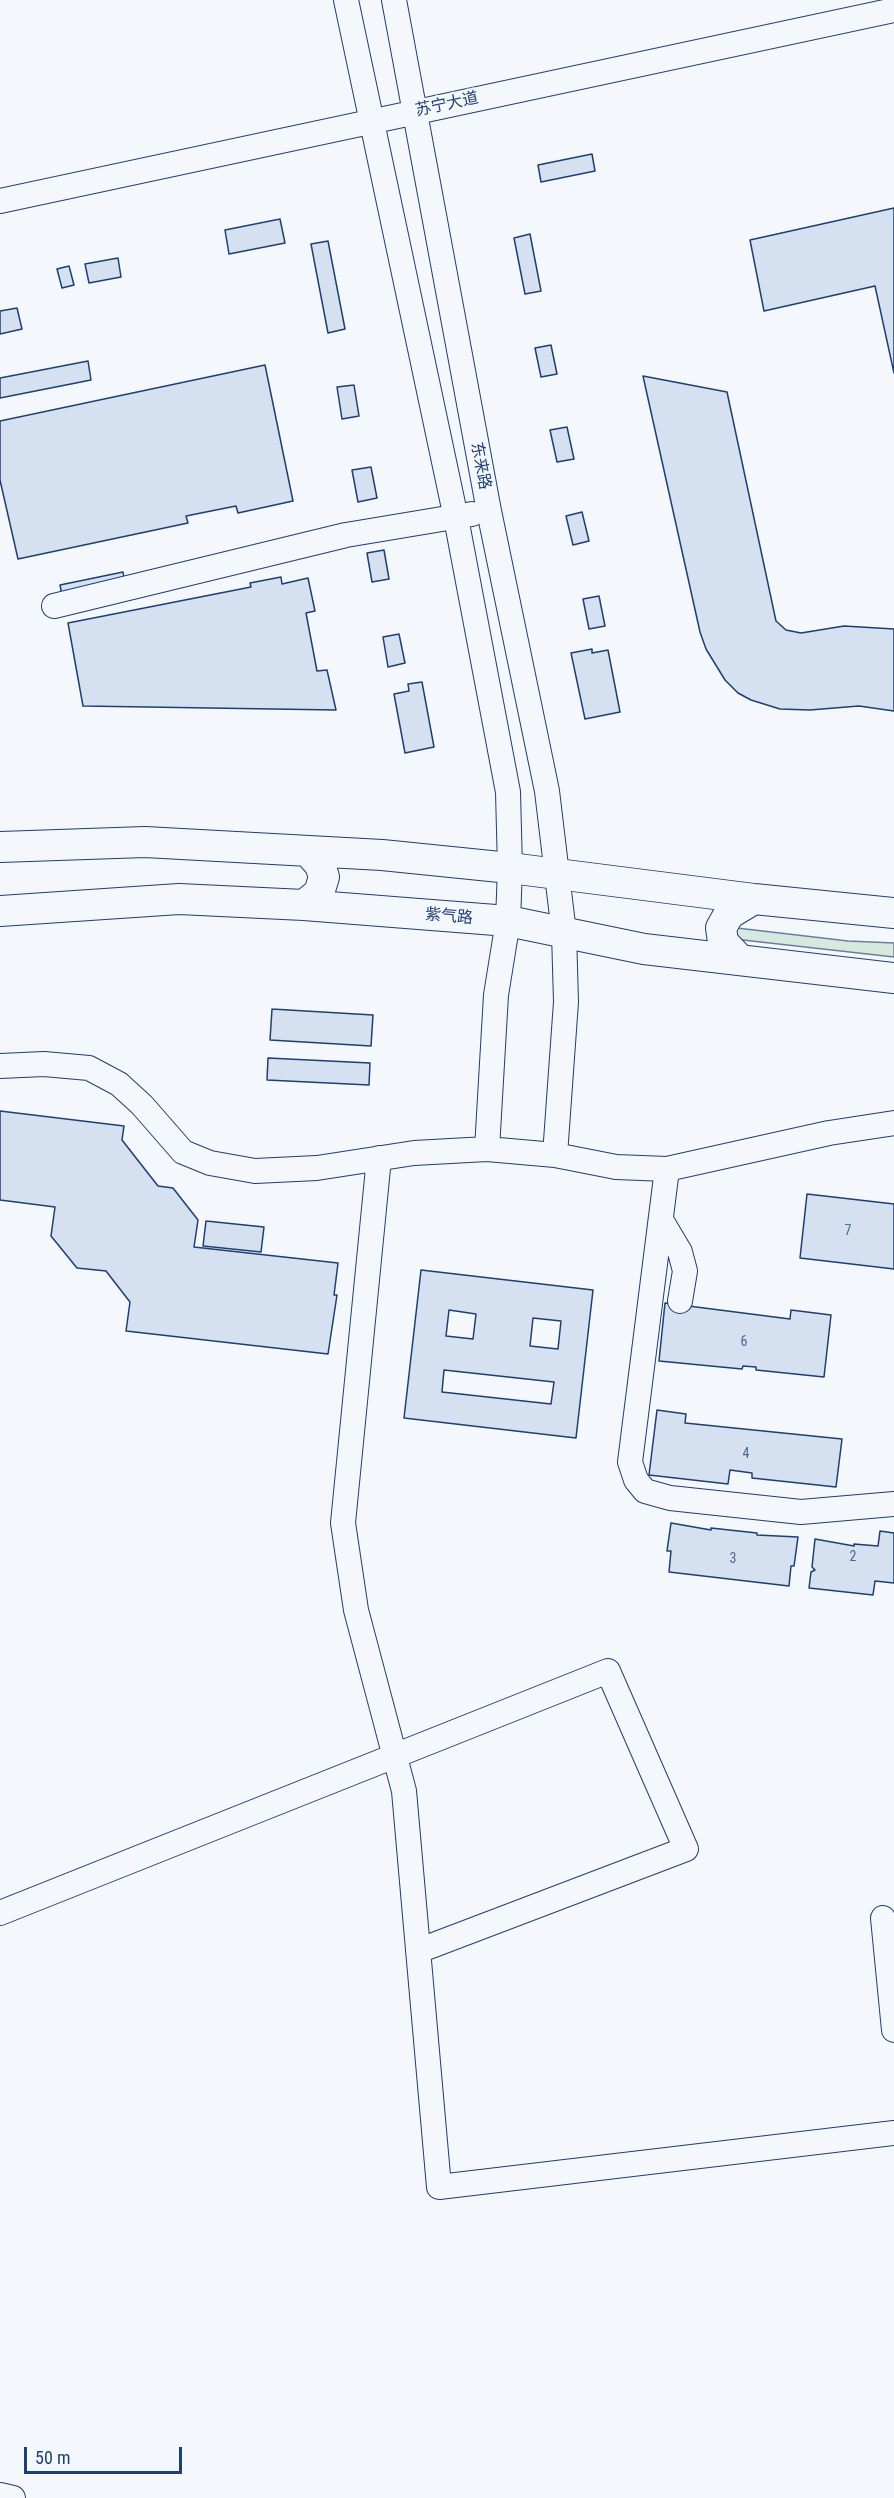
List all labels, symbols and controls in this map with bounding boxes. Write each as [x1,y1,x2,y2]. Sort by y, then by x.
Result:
street label: 苏宁大道 [414,89,480,121]
street label: 东来路 [466,441,494,491]
street label: 紫气路 [424,905,474,929]
house number: 7 [845,1223,851,1239]
house number: 6 [741,1334,747,1350]
house number: 4 [743,1446,749,1462]
house number: 2 [850,1549,856,1565]
house number: 3 [730,1551,736,1567]
scale bar [27,2435,184,2473]
text: 50 m [35,2447,70,2468]

